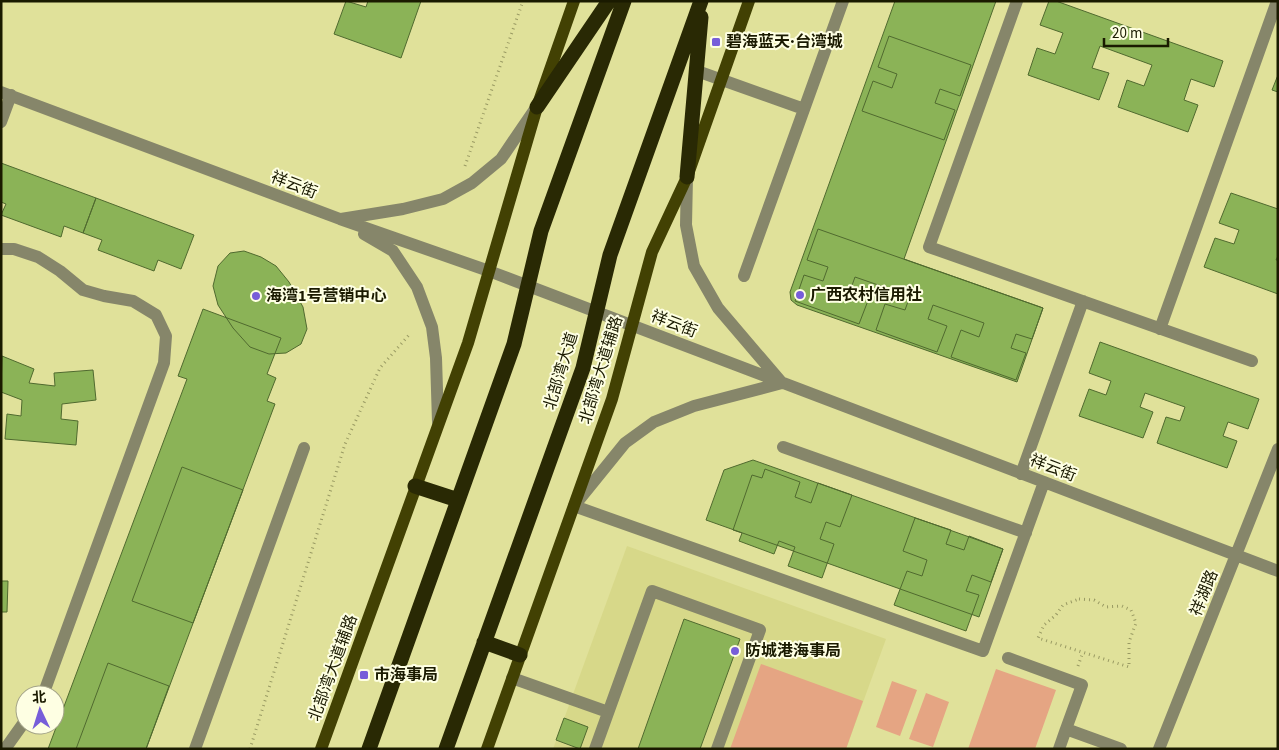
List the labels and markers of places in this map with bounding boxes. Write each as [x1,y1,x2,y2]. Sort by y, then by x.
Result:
place label: 碧海蓝天·台湾城 [726,31,843,53]
marker: 碧海蓝天·台湾城 [710,36,722,48]
place label: 广西农村信用社 [810,284,922,306]
place label: 海湾1号营销中心 [266,285,386,307]
marker: 广西农村信用社 [794,289,806,301]
marker: 海湾1号营销中心 [250,290,262,302]
place label: 防城港海事局 [745,640,841,662]
marker: 防城港海事局 [729,645,741,657]
place label: 市海事局 [374,664,438,686]
marker: 市海事局 [358,669,370,681]

